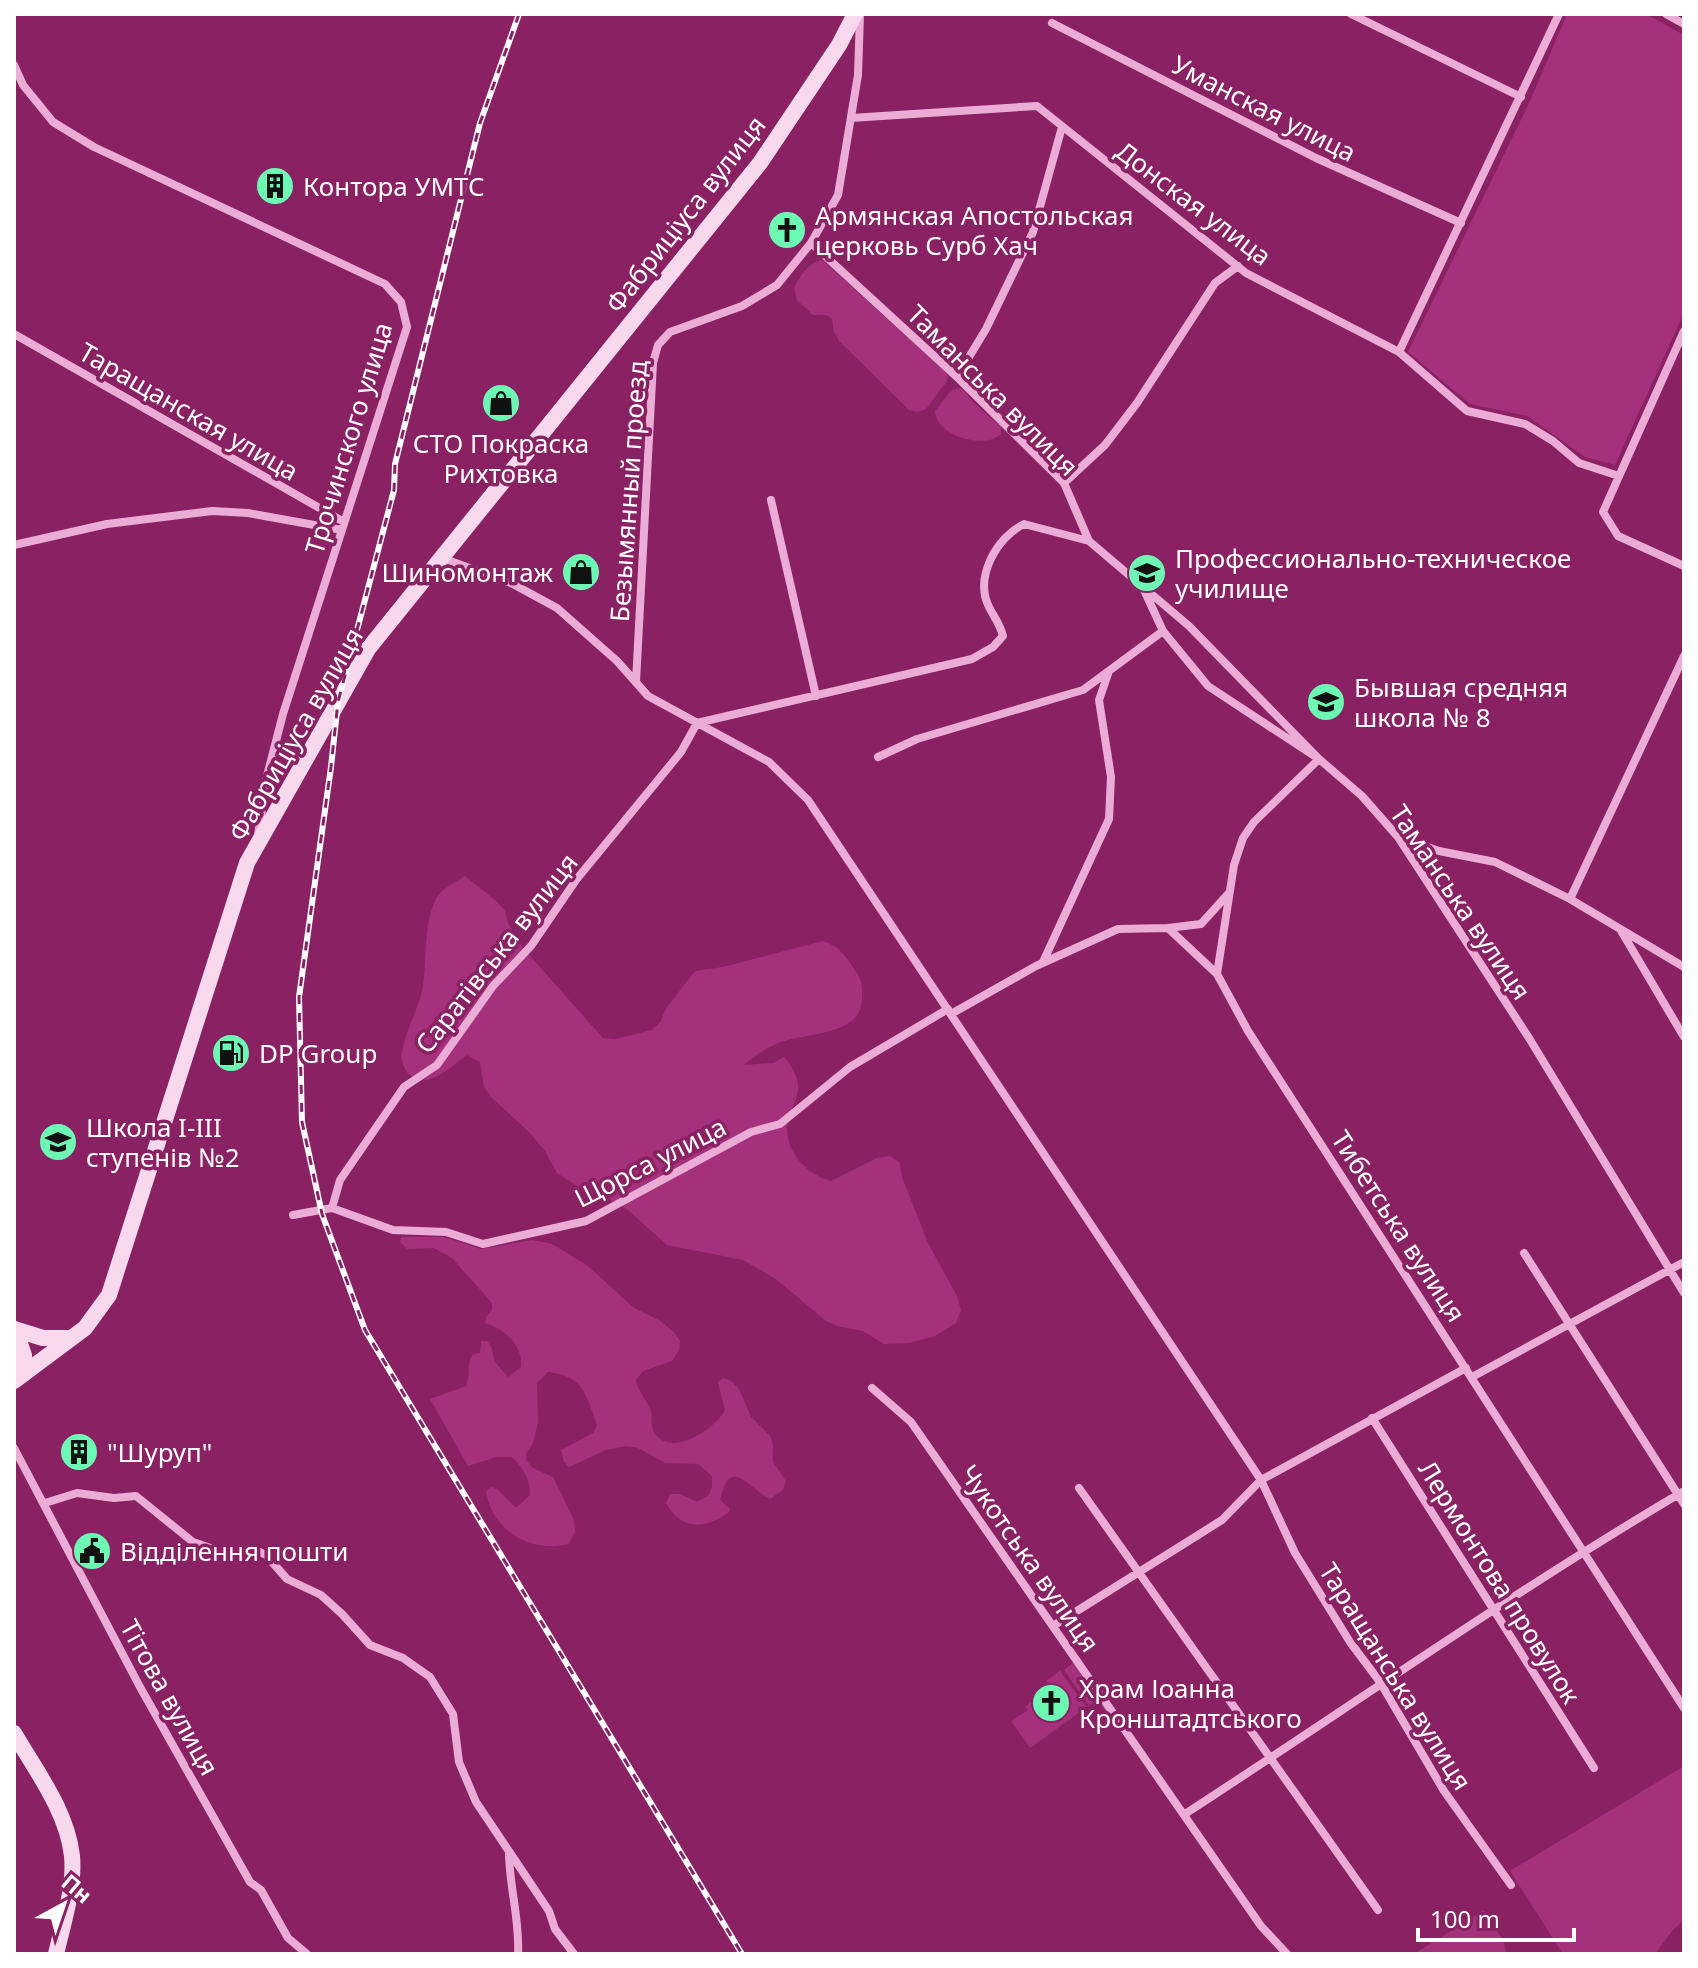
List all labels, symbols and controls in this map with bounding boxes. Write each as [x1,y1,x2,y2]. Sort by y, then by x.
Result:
street label: Уманская улица [1166,46,1362,170]
street label: Фабриціуса вулиця [597,108,773,320]
street label: Донская улица [1109,133,1279,273]
building icon: Контора УМТС [254,165,296,207]
place label: Контора УМТС [303,168,485,204]
place label: Армянская Апостольская церковь Сурб Хач [815,197,1134,263]
church icon: Армянская Апостольская церковь Сурб Хач [766,209,808,251]
street label: Таманська вулиця [900,297,1086,483]
street label: Трочинского улица [296,318,400,558]
street label: Таращанская улица [73,333,305,489]
street label: Безымянный проезд [601,359,655,623]
shop icon: СТО Покраска Рихтовка [480,382,522,424]
place label: СТО Покраска Рихтовка [413,425,589,491]
place label: Профессионально-техническое училище [1175,540,1571,606]
shop icon: Шиномонтаж [560,551,602,593]
school or university icon: Профессионально-техническое училище [1126,552,1168,594]
place label: Шиномонтаж [381,554,553,590]
street label: Фабриціуса вулиця [219,621,371,847]
place label: Бывшая средняя школа № 8 [1354,669,1568,735]
school or university icon: Бывшая средняя школа № 8 [1305,681,1347,723]
street label: Таманська вулиця [1382,797,1540,1007]
street label: Саратівська вулиця [406,845,586,1061]
fuel station icon: DP Group [210,1032,252,1074]
place label: DP Group [259,1035,377,1071]
street label: Щорса улица [568,1108,732,1216]
place label: Школа I-III ступенів №2 [86,1109,240,1175]
school or university icon: Школа I-III ступенів №2 [37,1121,79,1163]
street label: Тибетська вулиця [1324,1123,1474,1329]
building icon: "Шуруп" [58,1431,100,1473]
place label: "Шуруп" [107,1434,212,1470]
street label: Лермонтова провулок [1410,1453,1590,1711]
street label: Чукотська вулиця [952,1457,1108,1659]
public building icon: Відділення пошти [71,1530,113,1572]
place label: Відділення пошти [120,1533,348,1569]
street label: Таращанська вулиця [1311,1555,1481,1797]
street label: Тітова вулиця [112,1613,228,1781]
place label: Храм Іоанна Кронштадтського [1079,1670,1302,1736]
church icon: Храм Іоанна Кронштадтського [1030,1682,1072,1724]
north arrow [24,1864,104,1944]
text: Пн [56,1866,99,1909]
scale bar [1418,1892,1574,1942]
text: 100 m [1430,1902,1500,1935]

